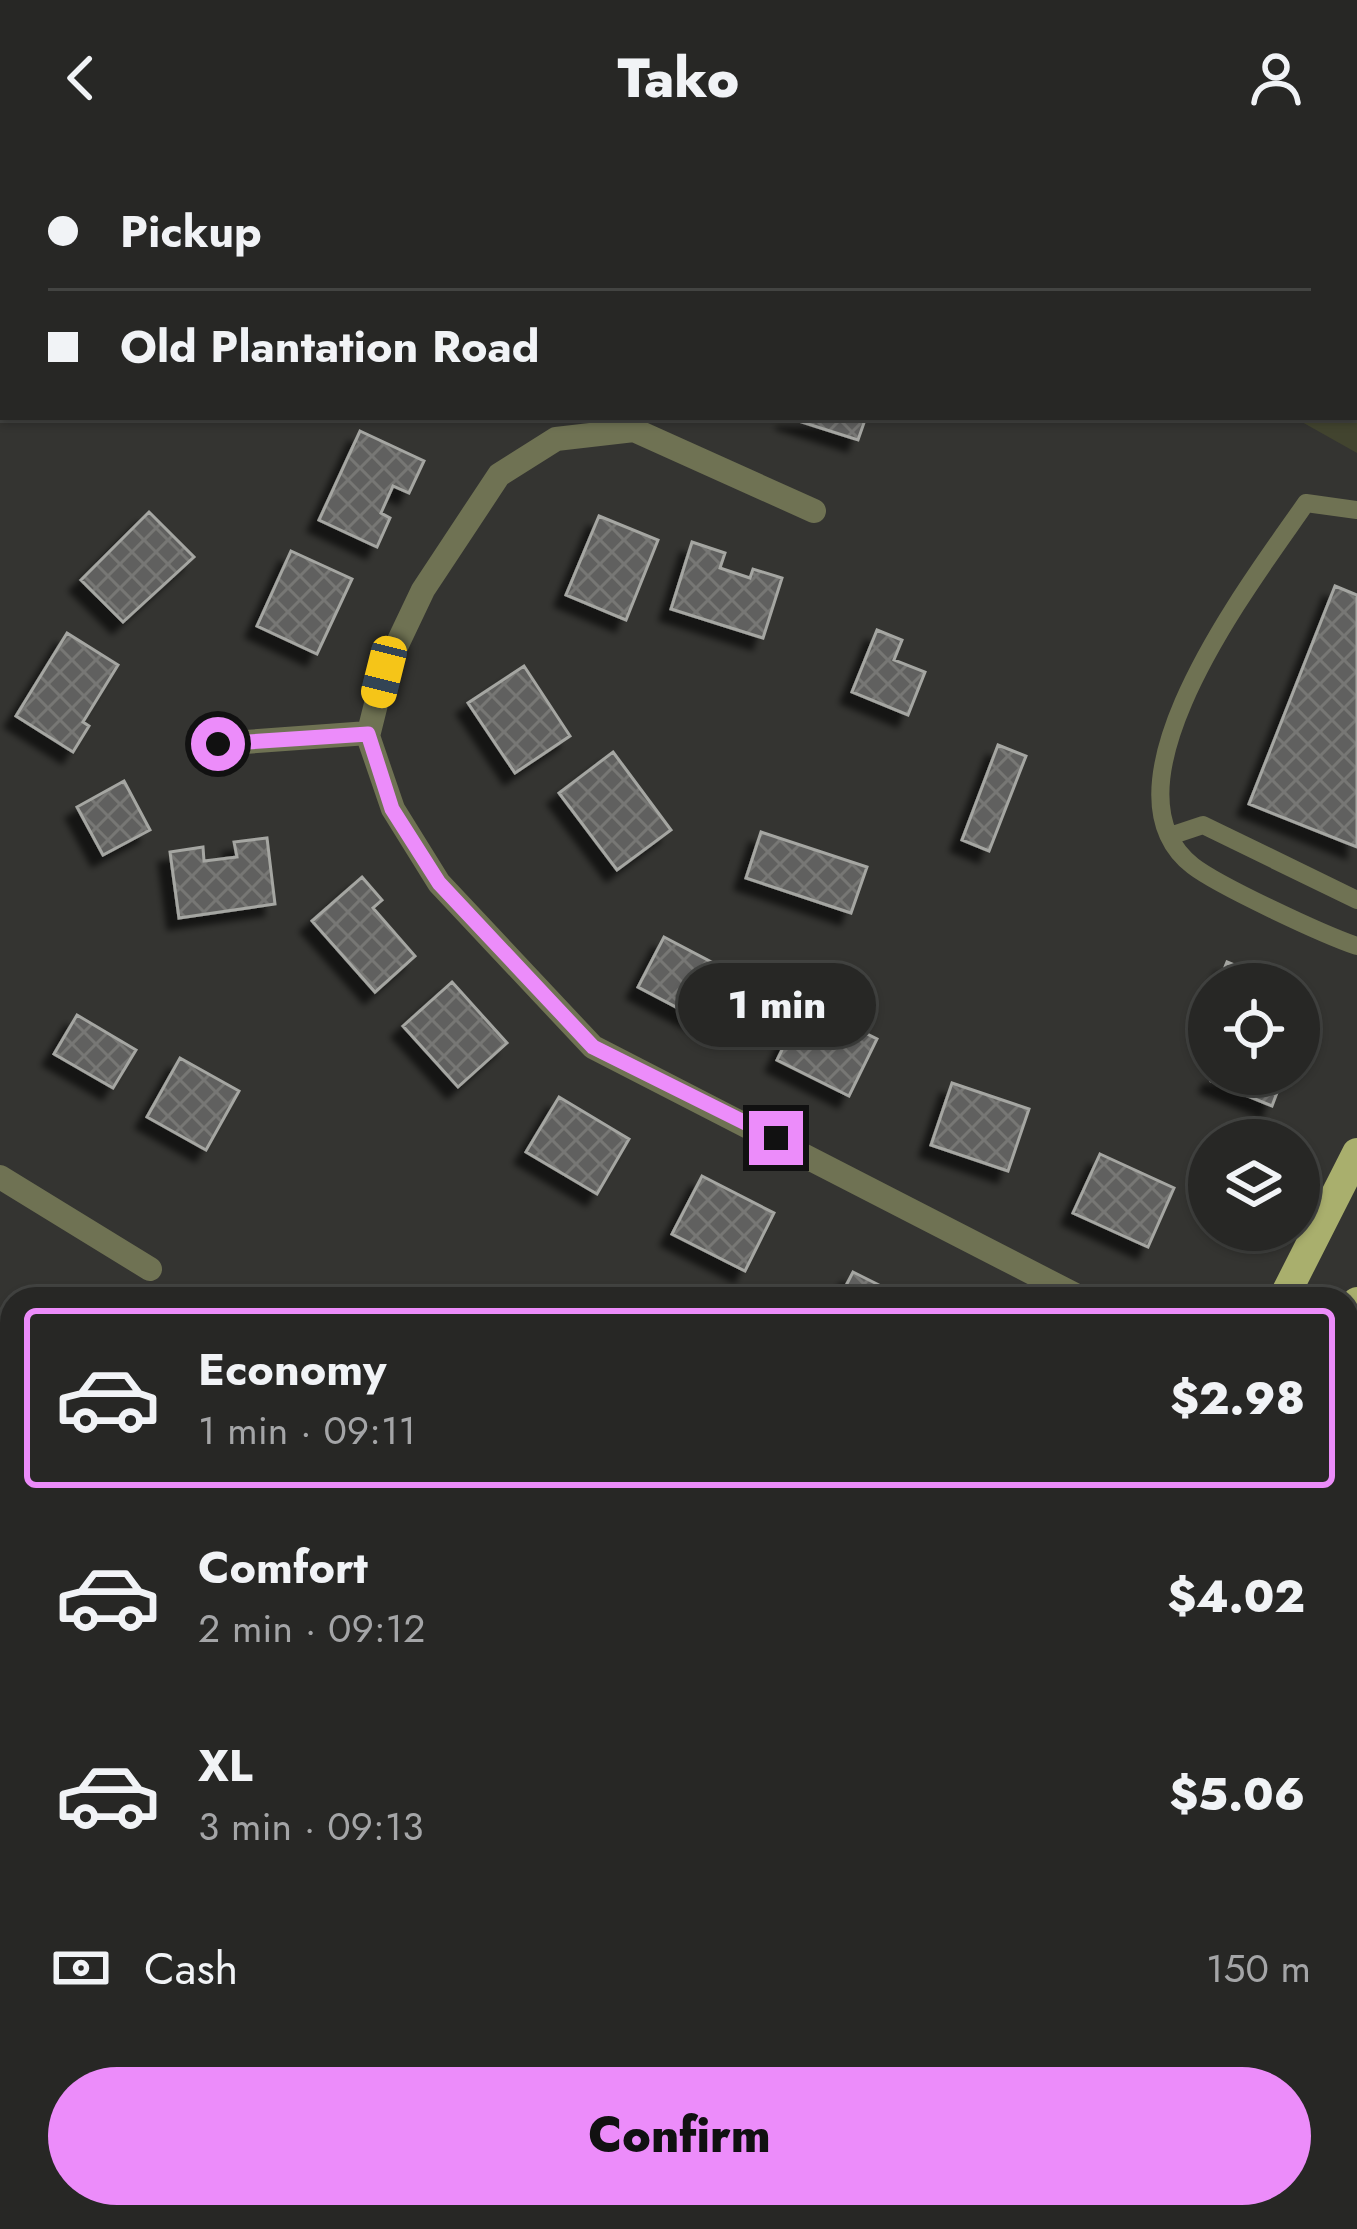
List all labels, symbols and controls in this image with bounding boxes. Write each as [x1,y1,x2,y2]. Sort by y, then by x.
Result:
text: Tako [618,39,739,117]
icon: back [48,45,114,111]
icon: person [1243,45,1309,111]
text: Pickup [120,199,262,264]
text: Old Plantation Road [120,314,540,379]
car [358,633,410,711]
route start [191,717,245,771]
map controls [1188,963,1320,1251]
button: locate [1188,963,1320,1095]
callout: 1 min [677,964,875,1048]
text: 1 min [728,976,826,1033]
route end [749,1111,803,1165]
button: layers [1188,1119,1320,1251]
text: Economy [198,1337,386,1402]
icon: car [54,1344,162,1452]
text: $2.98 [1170,1366,1305,1431]
text: 1 min · 09:11 [198,1402,416,1459]
text: Comfort [198,1535,368,1600]
icon: car [54,1542,162,1650]
text: $4.02 [1167,1564,1305,1629]
text: 2 min · 09:12 [198,1600,425,1657]
text: XL [198,1733,253,1798]
icon: car [54,1740,162,1848]
text: $5.06 [1170,1762,1305,1827]
text: 3 min · 09:13 [198,1798,424,1855]
icon: cash [48,1935,114,2001]
text: Cash [144,1936,238,2001]
text: 150 m [1206,1940,1311,1997]
button: Confirm [48,2067,1311,2205]

